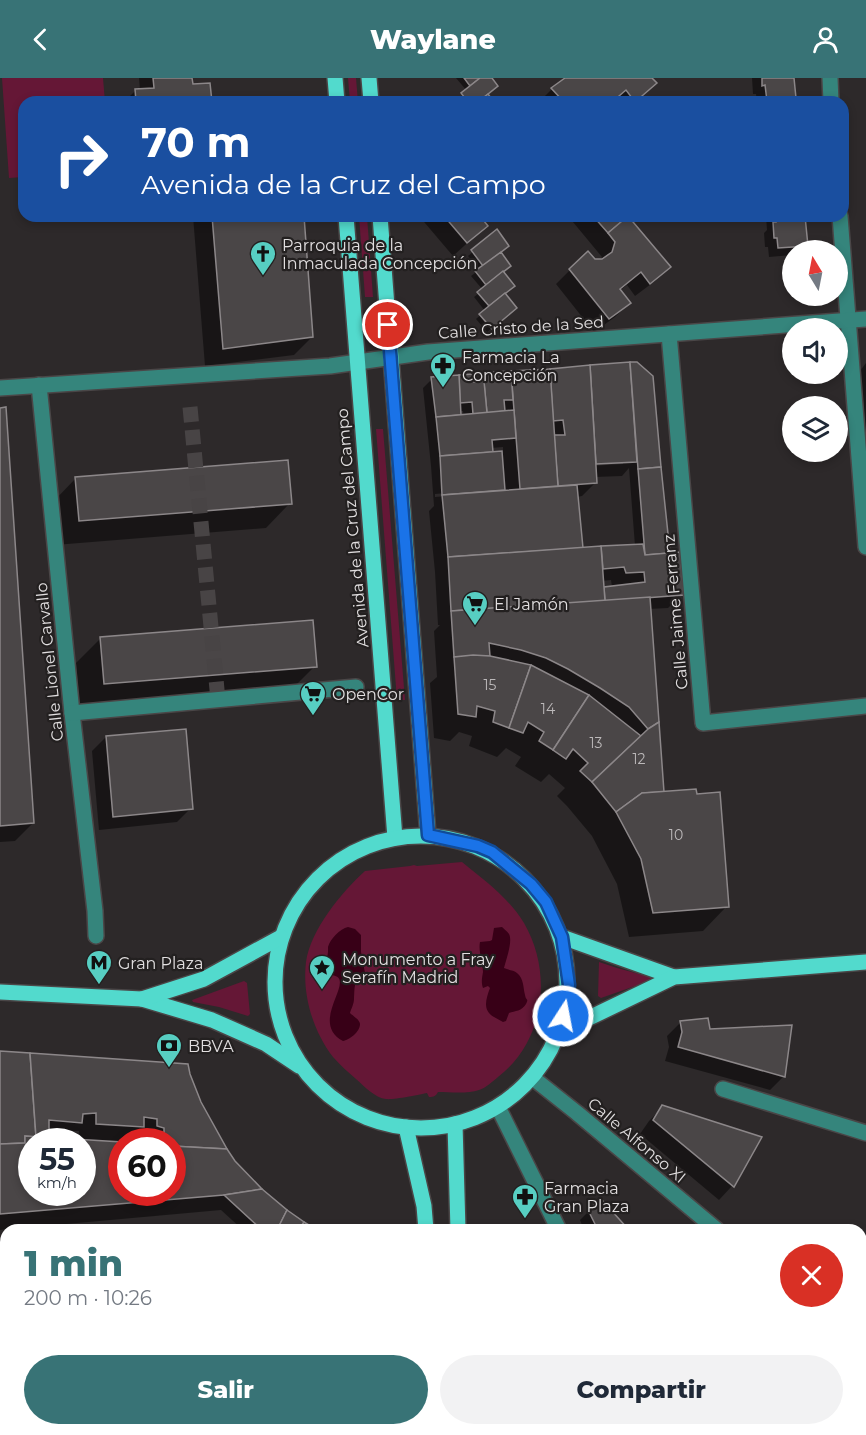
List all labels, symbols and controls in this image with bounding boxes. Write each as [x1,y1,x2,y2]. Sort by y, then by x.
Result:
icon: back [24,23,57,56]
text: Waylane [370,23,496,56]
icon: person [809,23,842,56]
text: 70 m [141,116,251,168]
icon: right [42,120,120,198]
text: Avenida de la Cruz del Campo [141,168,546,201]
place label: Parroquia de la Inmaculada Concepción [282,236,477,273]
church icon: Parroquia de la Inmaculada Concepción [248,239,278,277]
north arrow [782,240,848,306]
map controls [782,240,848,462]
pin [362,299,413,350]
icon: arrive [371,308,404,341]
street label: Calle Cristo de la Sed [437,312,605,343]
button: sound [782,318,848,384]
place label: Farmacia La Concepción [462,348,560,385]
pharmacy icon: Farmacia La Concepción [428,351,458,389]
button: layers [782,396,848,462]
street label: Avenida de la Cruz del Campo [333,408,372,648]
street label: Calle Jaime Ferranz [659,534,692,690]
street label: Calle Lionel Carvallo [32,582,67,742]
supermarket icon: El Jamón [460,589,490,627]
place label: El Jamón [494,595,568,614]
house number: 15 [484,676,497,694]
supermarket icon: OpenCor [298,679,328,717]
place label: OpenCor [332,685,404,704]
house number: 14 [541,700,556,718]
house number: 13 [590,734,603,752]
house number: 12 [632,750,646,768]
house number: 10 [669,826,683,844]
metro station icon: Gran Plaza [84,948,114,986]
place label: Monumento a Fray Serafín Madrid [342,950,494,987]
place icon: Monumento a Fray Serafín Madrid [307,953,337,991]
place label: Gran Plaza [118,954,203,973]
position arrow [531,984,595,1048]
bank icon: BBVA [154,1031,184,1069]
place label: BBVA [188,1037,234,1056]
street label: Calle Alfonso XI [584,1094,690,1187]
speed limit sign: 60 [108,1128,186,1206]
text: 55 [39,1141,75,1178]
text: km/h [37,1173,77,1192]
place label: Farmacia Gran Plaza [544,1179,629,1216]
pharmacy icon: Farmacia Gran Plaza [510,1182,540,1220]
text: 1 min [24,1241,123,1285]
button: close [780,1244,843,1307]
text: 200 m · 10:26 [24,1286,152,1310]
button: Salir [24,1355,428,1424]
button: Compartir [440,1355,843,1424]

